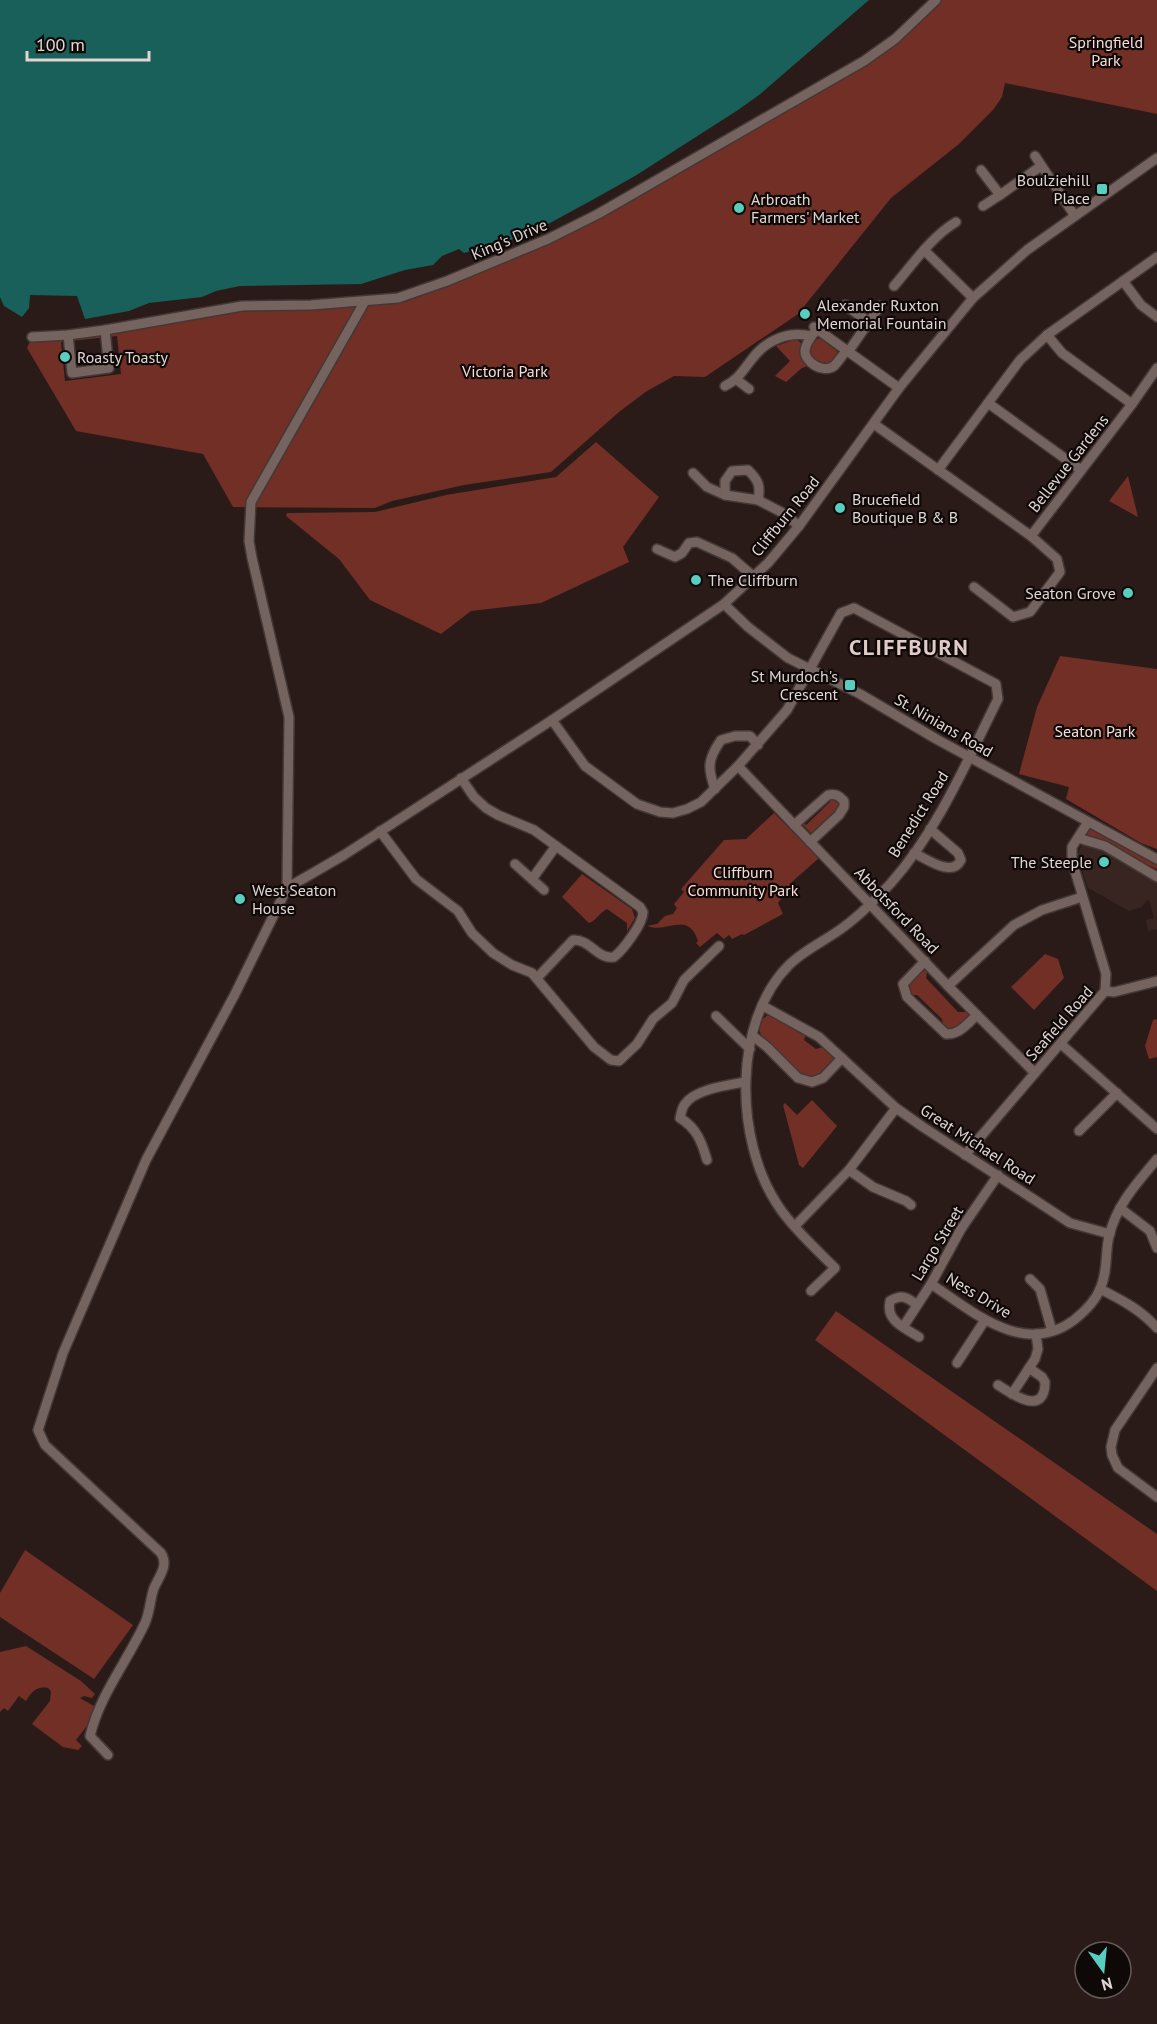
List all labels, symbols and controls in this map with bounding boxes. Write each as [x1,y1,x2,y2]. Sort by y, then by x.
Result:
scale bar [27,24,148,62]
park label: Springfield Park [1069,32,1143,70]
text: 100 m [36,33,85,56]
place label: Boulziehill Place [1017,170,1090,208]
marker: Boulziehill Place [1095,182,1109,196]
place label: Arbroath Farmers' Market [751,189,860,227]
marker: Arbroath Farmers' Market [732,201,746,215]
street label: King's Drive [468,214,550,264]
place label: Alexander Ruxton Memorial Fountain [817,295,947,333]
marker: Alexander Ruxton Memorial Fountain [798,307,812,321]
place label: Roasty Toasty [77,347,169,367]
marker: Roasty Toasty [58,350,72,364]
park label: Victoria Park [461,361,548,381]
street label: Bellevue Gardens [1024,410,1113,516]
street label: Cliffburn Road [746,472,824,560]
place label: Brucefield Boutique B & B [852,489,958,527]
marker: Brucefield Boutique B & B [833,501,847,515]
place label: The Cliffburn [708,570,798,590]
marker: The Cliffburn [689,573,703,587]
place label: Seaton Grove [1025,583,1116,603]
marker: Seaton Grove [1121,586,1135,600]
district label: CLIFFBURN [849,633,969,661]
place label: St Murdoch's Crescent [751,666,839,704]
marker: St Murdoch's Crescent [843,678,857,692]
street label: St. Ninians Road [891,689,997,761]
park label: Seaton Park [1055,721,1136,741]
street label: Benedict Road [884,767,952,861]
place label: The Steeple [1011,852,1092,872]
marker: The Steeple [1097,855,1111,869]
park label: Cliffburn Community Park [688,862,799,900]
street label: Abbotsford Road [851,862,943,958]
place label: West Seaton House [252,880,336,918]
marker: West Seaton House [233,892,247,906]
street label: Seafield Road [1021,981,1097,1065]
street label: Great Michael Road [917,1099,1039,1189]
street label: Largo Street [907,1202,967,1284]
street label: Ness Drive [943,1268,1015,1322]
north arrow [1073,1940,1133,2000]
text: N [1099,1973,1115,1996]

